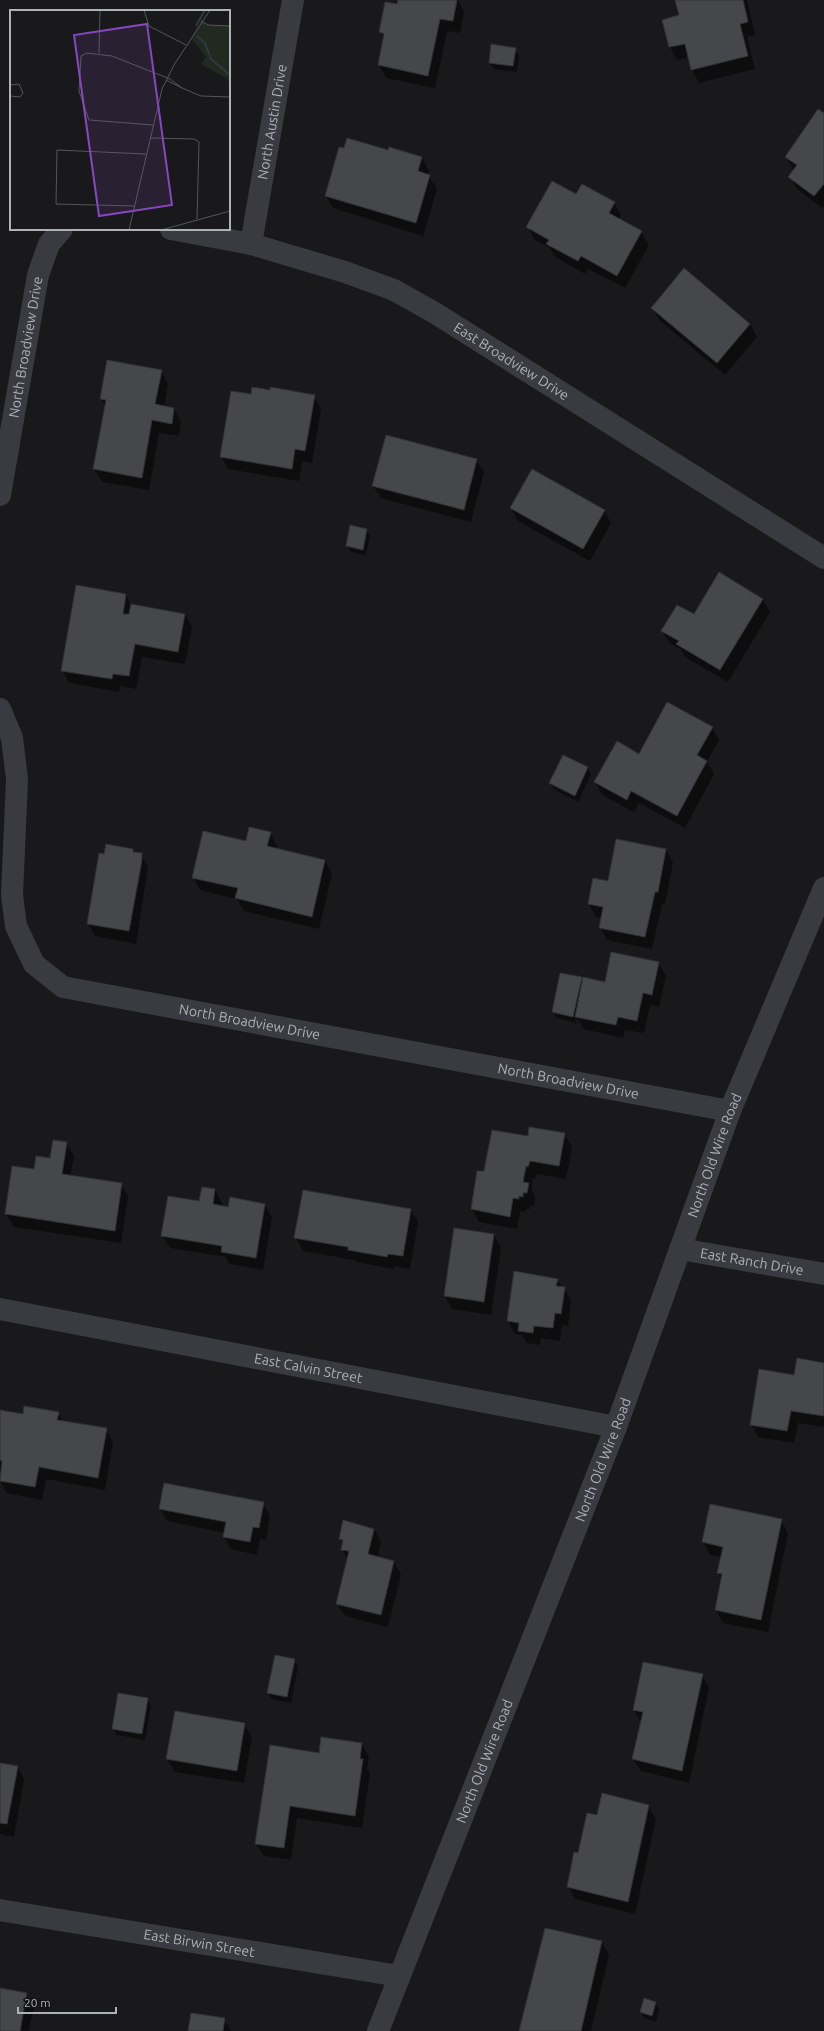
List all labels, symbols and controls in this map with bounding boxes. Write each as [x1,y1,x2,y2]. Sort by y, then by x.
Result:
inset map [10,10,230,230]
street label: North Austin Drive [254,63,290,181]
street label: North Broadview Drive [5,275,46,419]
street label: East Broadview Drive [451,319,572,403]
street label: North Broadview Drive [178,1001,322,1043]
street label: North Broadview Drive [496,1060,640,1102]
street label: North Old Wire Road [684,1091,745,1220]
street label: East Ranch Drive [699,1245,805,1278]
street label: East Calvin Street [253,1350,364,1386]
street label: North Old Wire Road [572,1396,634,1524]
street label: North Old Wire Road [453,1697,516,1825]
street label: East Birwin Street [143,1926,257,1960]
scale bar [18,1989,116,2015]
text: 20 m [24,1996,51,2009]

